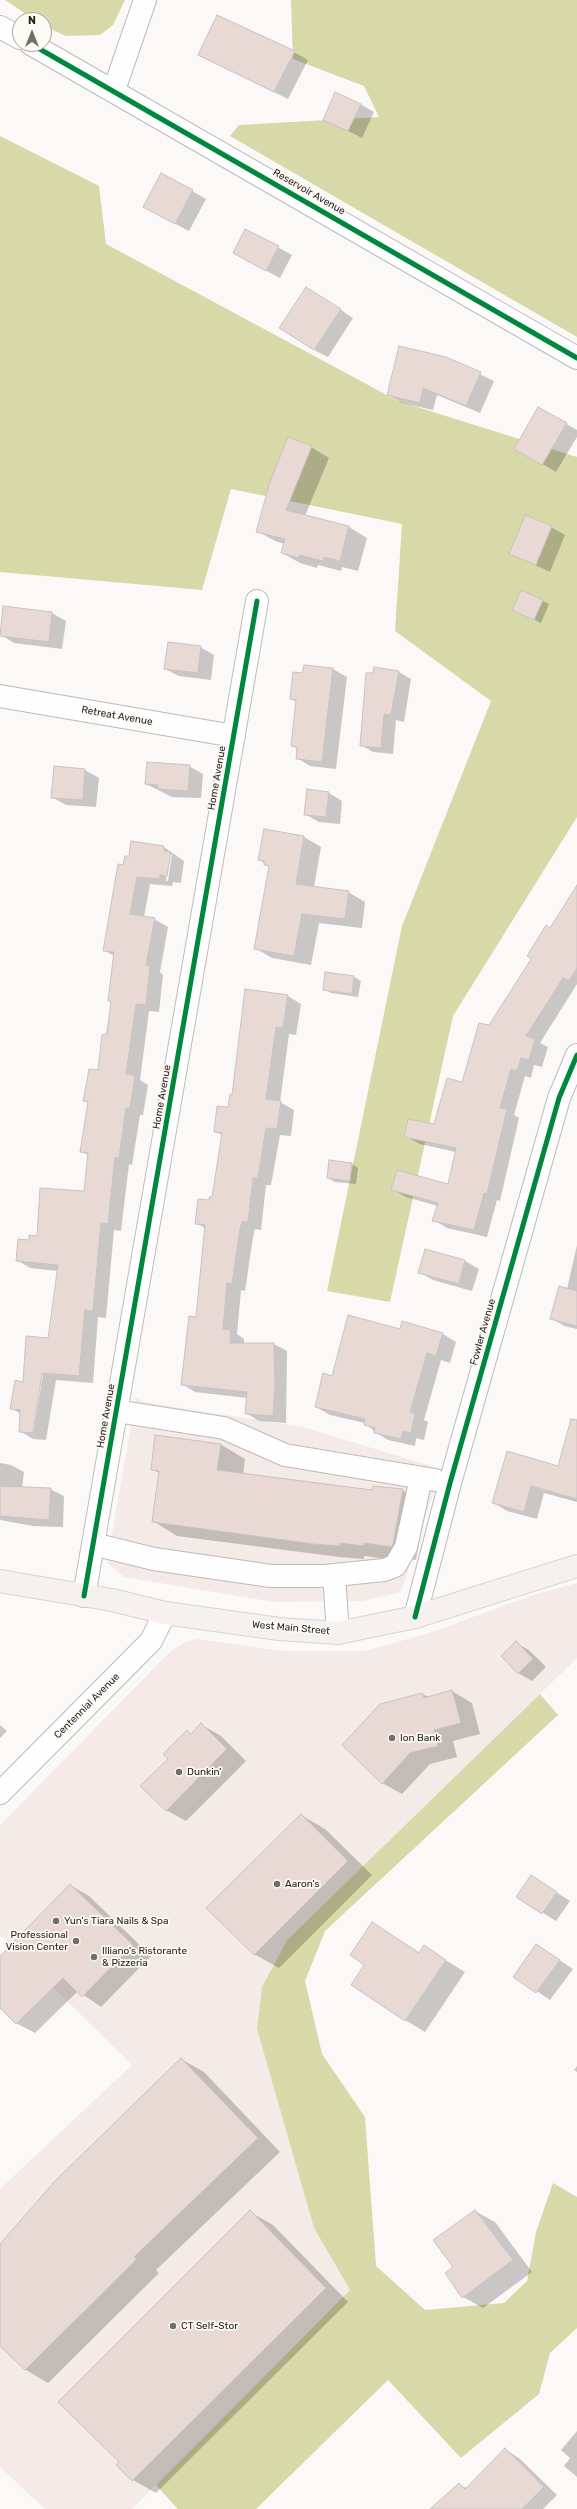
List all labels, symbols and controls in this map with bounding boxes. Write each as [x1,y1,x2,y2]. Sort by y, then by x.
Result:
north arrow [12,12,52,52]
text: N [28,14,36,27]
street label: Reservoir Avenue [271,166,347,218]
street label: Retreat Avenue [80,704,154,728]
street label: Home Avenue [205,745,229,811]
street label: Home Avenue [150,1064,174,1130]
street label: Fowler Avenue [468,1297,498,1367]
street label: Home Avenue [94,1383,118,1449]
street label: West Main Street [252,1619,330,1637]
street label: Centennial Avenue [52,1671,122,1741]
place label: Ion Bank [400,1732,440,1744]
marker: Ion Bank [387,1733,397,1743]
place label: Dunkin' [187,1766,221,1778]
marker: Dunkin' [174,1767,184,1777]
place label: Aaron's [285,1878,319,1890]
marker: Aaron's [272,1879,282,1889]
place label: Yun's Tiara Nails & Spa [64,1915,168,1927]
marker: Yun's Tiara Nails & Spa [51,1916,61,1926]
place label: Professional Vision Center [6,1929,68,1952]
marker: Professional Vision Center [71,1936,81,1946]
place label: Illiano's Ristorante & Pizzeria [102,1945,187,1968]
marker: Illiano's Ristorante & Pizzeria [89,1952,99,1962]
place label: CT Self-Stor [181,2320,238,2332]
marker: CT Self-Stor [168,2321,178,2331]

